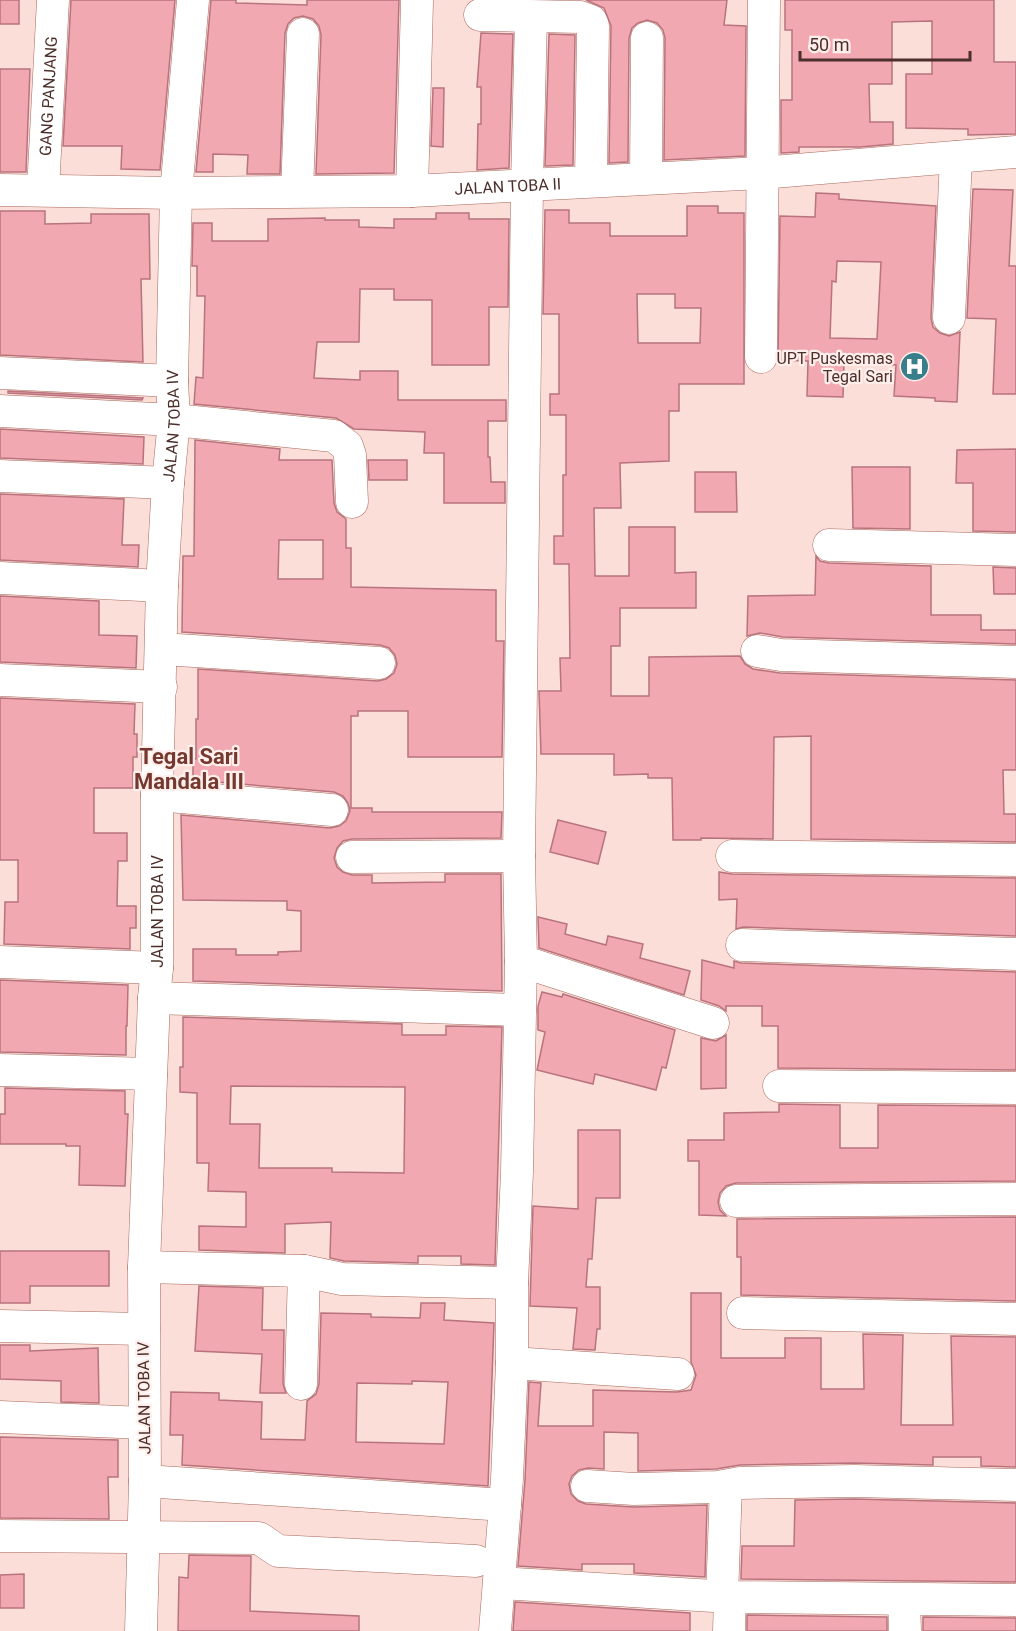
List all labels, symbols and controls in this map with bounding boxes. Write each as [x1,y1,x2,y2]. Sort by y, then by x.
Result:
scale bar [800,24,970,62]
text: 50 m [809,34,849,55]
street label: GANG PANJANG [35,36,61,157]
street label: JALAN TOBA II [454,174,562,198]
place label: UPT Puskesmas Tegal Sari [776,349,893,386]
hospital icon: UPT Puskesmas Tegal Sari [898,351,930,383]
street label: JALAN TOBA IV [159,369,184,483]
district label: Tegal Sari Mandala III [134,744,244,794]
street label: JALAN TOBA IV [148,855,167,968]
street label: JALAN TOBA IV [134,1342,154,1454]

